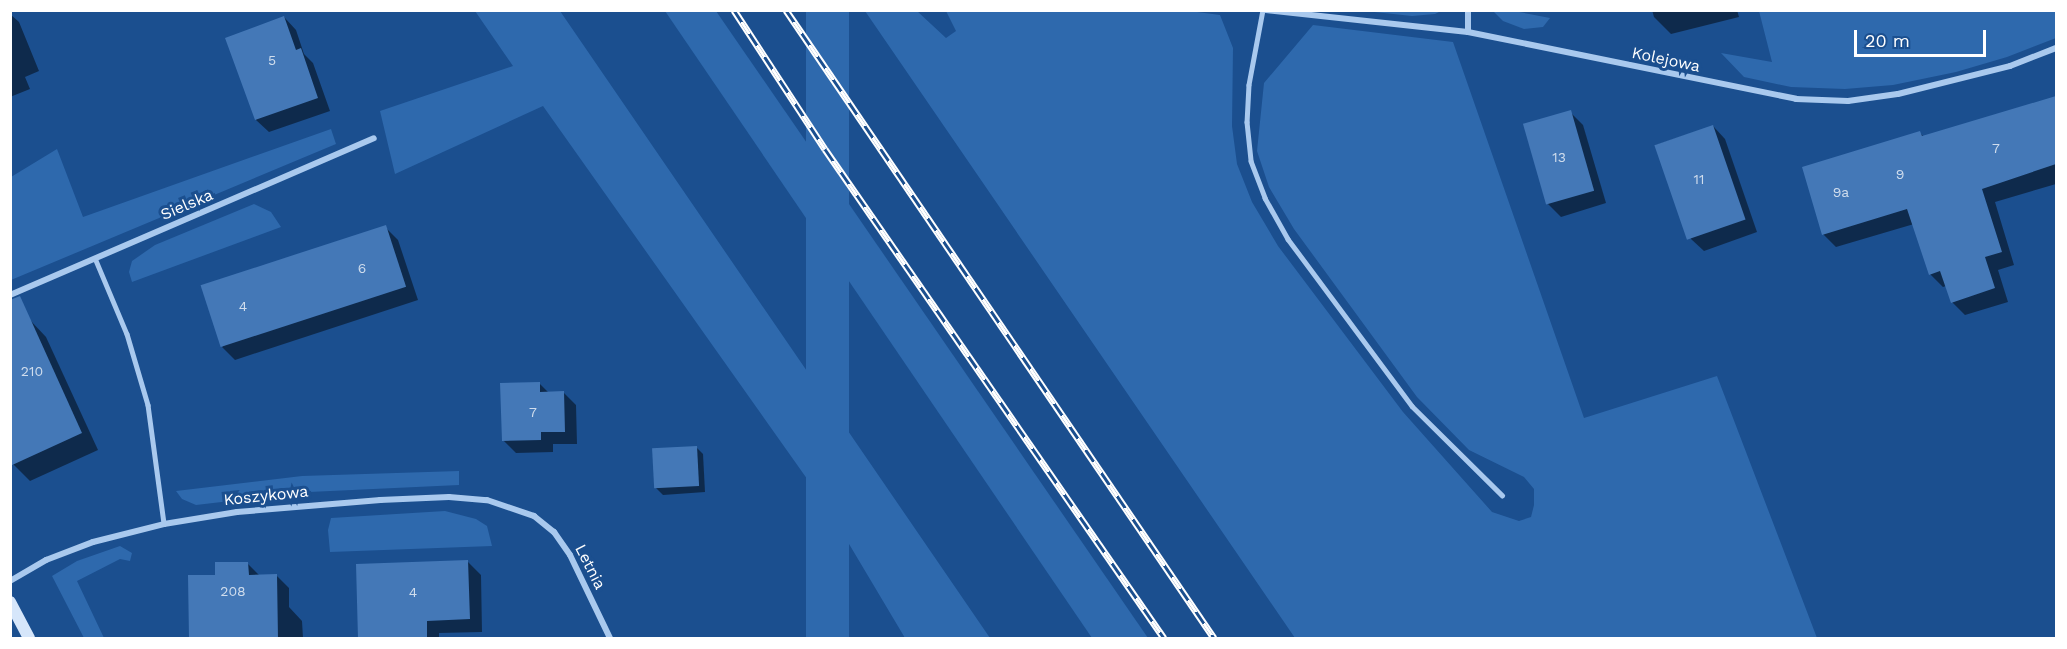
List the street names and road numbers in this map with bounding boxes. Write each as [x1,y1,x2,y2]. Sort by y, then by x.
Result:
street label: Kolejowa [1630,43,1702,77]
street label: Sielska [158,185,216,225]
street label: Koszykowa [223,482,309,510]
street label: Letnia [570,541,610,593]

